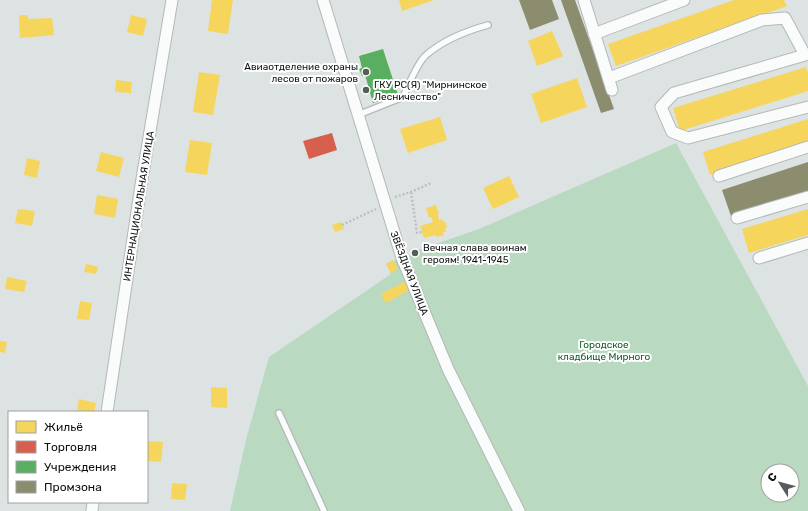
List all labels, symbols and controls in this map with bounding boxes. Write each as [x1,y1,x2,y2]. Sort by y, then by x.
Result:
place label: Авиаотделение охраны лесов от пожаров [244,61,358,85]
marker: Авиаотделение охраны лесов от пожаров [361,67,371,77]
place label: ГКУ РС(Я) "Мирнинское Лесничество" [374,79,487,103]
marker: ГКУ РС(Я) "Мирнинское Лесничество" [361,85,371,95]
street label: ИНТЕРНАЦИОНАЛЬНАЯ УЛИЦА [121,130,157,282]
street label: ЗВЁЗДНАЯ УЛИЦА [387,230,431,317]
place label: Вечная слава воинам героям! 1941-1945 [423,242,527,266]
marker: Вечная слава воинам героям! 1941-1945 [410,248,420,258]
park label: Городское кладбище Мирного [558,339,651,363]
legend [8,411,148,503]
text: Жильё [44,420,83,434]
text: Торговля [44,440,97,454]
text: Учреждения [44,460,116,474]
north arrow [760,463,800,503]
text: С [765,470,780,484]
text: Промзона [44,480,102,494]

